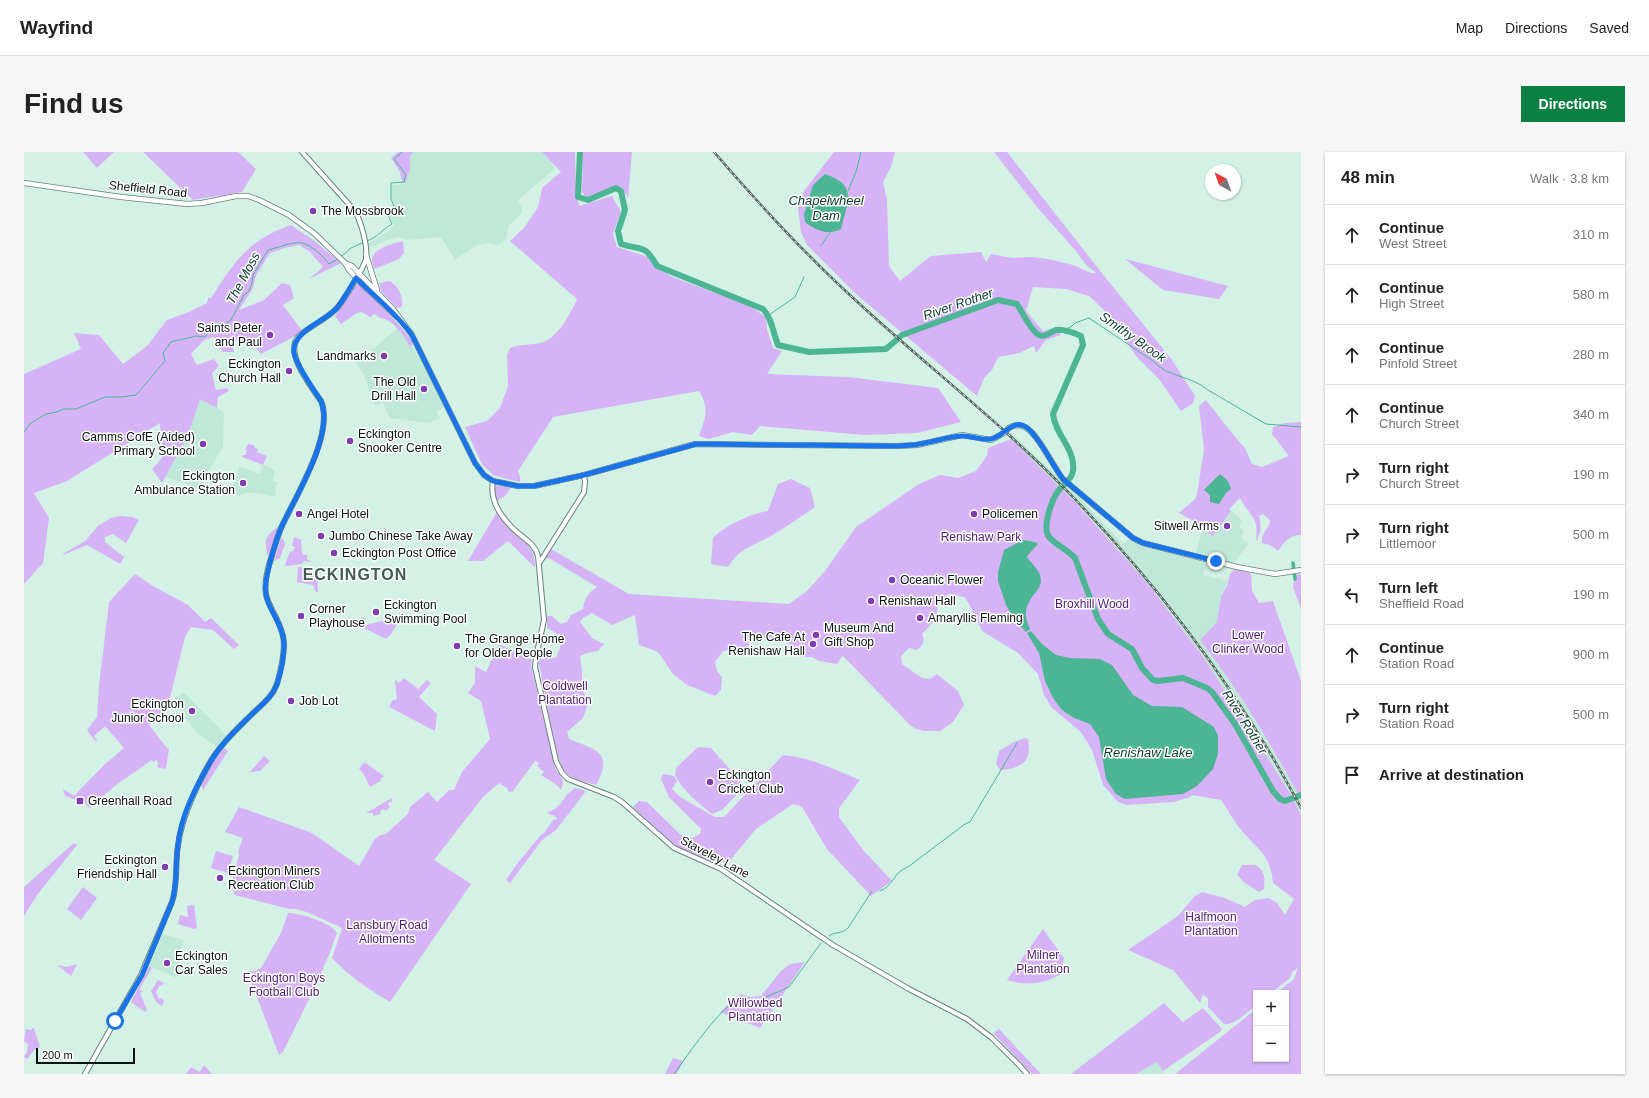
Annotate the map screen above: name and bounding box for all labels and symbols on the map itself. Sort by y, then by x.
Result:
north arrow [1205,164,1241,200]
street label: Sheffield Road [108,178,188,200]
water label: Chapelwheel Dam [788,193,865,223]
place label: The Mossbrook [321,204,405,218]
marker: The Mossbrook [308,206,318,216]
water label: The Moss [223,249,263,307]
water label: River Rother [921,285,996,323]
water label: Smithy Brook [1097,309,1170,366]
place label: Saints Peter and Paul [197,321,262,349]
marker: Saints Peter and Paul [265,330,275,340]
place label: Landmarks [317,349,376,363]
marker: Landmarks [379,351,389,361]
place label: Eckington Church Hall [218,357,281,385]
marker: Eckington Church Hall [284,366,294,376]
place label: The Old Drill Hall [371,375,416,403]
marker: The Old Drill Hall [419,384,429,394]
place label: Eckington Snooker Centre [358,427,442,455]
place label: Camms CofE (Aided) Primary School [82,430,195,458]
marker: Eckington Snooker Centre [345,436,355,446]
marker: Camms CofE (Aided) Primary School [198,439,208,449]
place label: Eckington Ambulance Station [134,469,235,497]
marker: Eckington Ambulance Station [238,478,248,488]
place label: Angel Hotel [307,507,369,521]
place label: Policemen [982,507,1038,521]
marker: Angel Hotel [294,509,304,519]
marker: Policemen [969,509,979,519]
place label: Sitwell Arms [1154,519,1219,533]
marker: Sitwell Arms [1222,521,1232,531]
place label: Jumbo Chinese Take Away [329,529,473,543]
park label: Renishaw Park [941,530,1022,544]
marker: Jumbo Chinese Take Away [316,531,326,541]
place label: Eckington Post Office [342,546,457,560]
marker: Eckington Post Office [329,548,339,558]
route end [1207,552,1225,570]
district label: ECKINGTON [303,566,407,583]
place label: Oceanic Flower [900,573,983,587]
marker: Oceanic Flower [887,575,897,585]
place label: Renishaw Hall [879,594,956,608]
marker: Renishaw Hall [866,596,876,606]
park label: Broxhill Wood [1055,597,1129,611]
place label: Eckington Swimming Pool [384,598,467,626]
place label: Corner Playhouse [309,602,365,630]
marker: Eckington Swimming Pool [371,607,381,617]
marker: Corner Playhouse [296,611,306,621]
place label: Amaryllis Fleming [928,611,1023,625]
marker: Amaryllis Fleming [915,613,925,623]
place label: Museum And Gift Shop [824,621,894,649]
park label: Lower Clinker Wood [1212,628,1284,656]
place label: The Cafe At Renishaw Hall [728,630,806,658]
marker: Museum And Gift Shop [811,630,821,640]
place label: The Grange Home for Older People [465,632,565,660]
marker: The Cafe At Renishaw Hall [808,639,818,649]
marker: The Grange Home for Older People [452,641,462,651]
park label: Coldwell Plantation [538,679,592,707]
water label: River Rother [1219,687,1271,757]
place label: Job Lot [299,694,339,708]
marker: Job Lot [286,696,296,706]
place label: Eckington Junior School [111,697,184,725]
marker: Eckington Junior School [187,706,197,716]
water label: Renishaw Lake [1104,745,1192,760]
place label: Eckington Cricket Club [718,768,784,796]
marker: Eckington Cricket Club [705,777,715,787]
place label: Greenhall Road [88,794,172,808]
marker: Greenhall Road [75,796,85,806]
street label: Staveley Lane [678,833,752,881]
place label: Eckington Friendship Hall [77,853,157,881]
marker: Eckington Friendship Hall [160,862,170,872]
place label: Eckington Miners Recreation Club [228,864,320,892]
marker: Eckington Miners Recreation Club [215,873,225,883]
park label: Halfmoon Plantation [1184,910,1238,938]
park label: Lansbury Road Allotments [346,918,428,946]
park label: Milner Plantation [1016,948,1070,976]
place label: Eckington Car Sales [175,949,228,977]
marker: Eckington Car Sales [162,958,172,968]
park label: Eckington Boys Football Club [243,971,325,999]
park label: Willowbed Plantation [728,996,782,1024]
route start [106,1012,124,1030]
scale bar [36,1046,135,1065]

